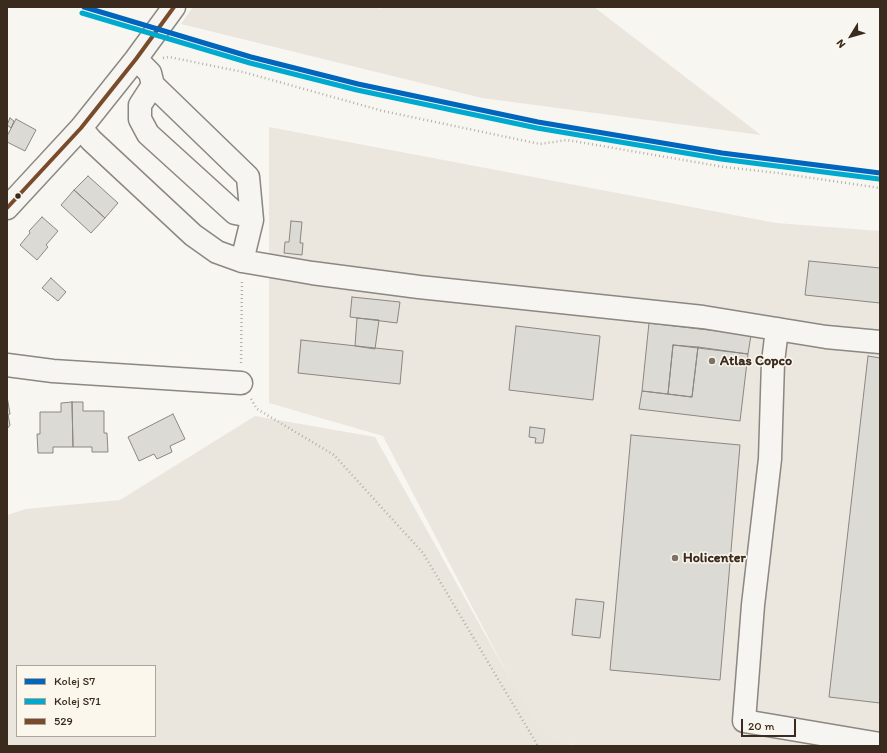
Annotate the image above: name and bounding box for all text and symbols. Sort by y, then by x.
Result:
north arrow [831,16,871,56]
text: N [834,37,848,50]
unlabelled marker [13,191,23,201]
place label: Atlas Copco [720,353,792,369]
marker: Atlas Copco [707,356,717,366]
place label: Holicenter [683,550,746,566]
marker: Holicenter [670,553,680,563]
legend [16,665,156,737]
text: Kolej S7 [54,674,95,688]
text: Kolej S71 [54,694,101,708]
scale bar [743,711,798,737]
text: 529 [54,714,73,728]
text: 20 m [748,719,775,733]

